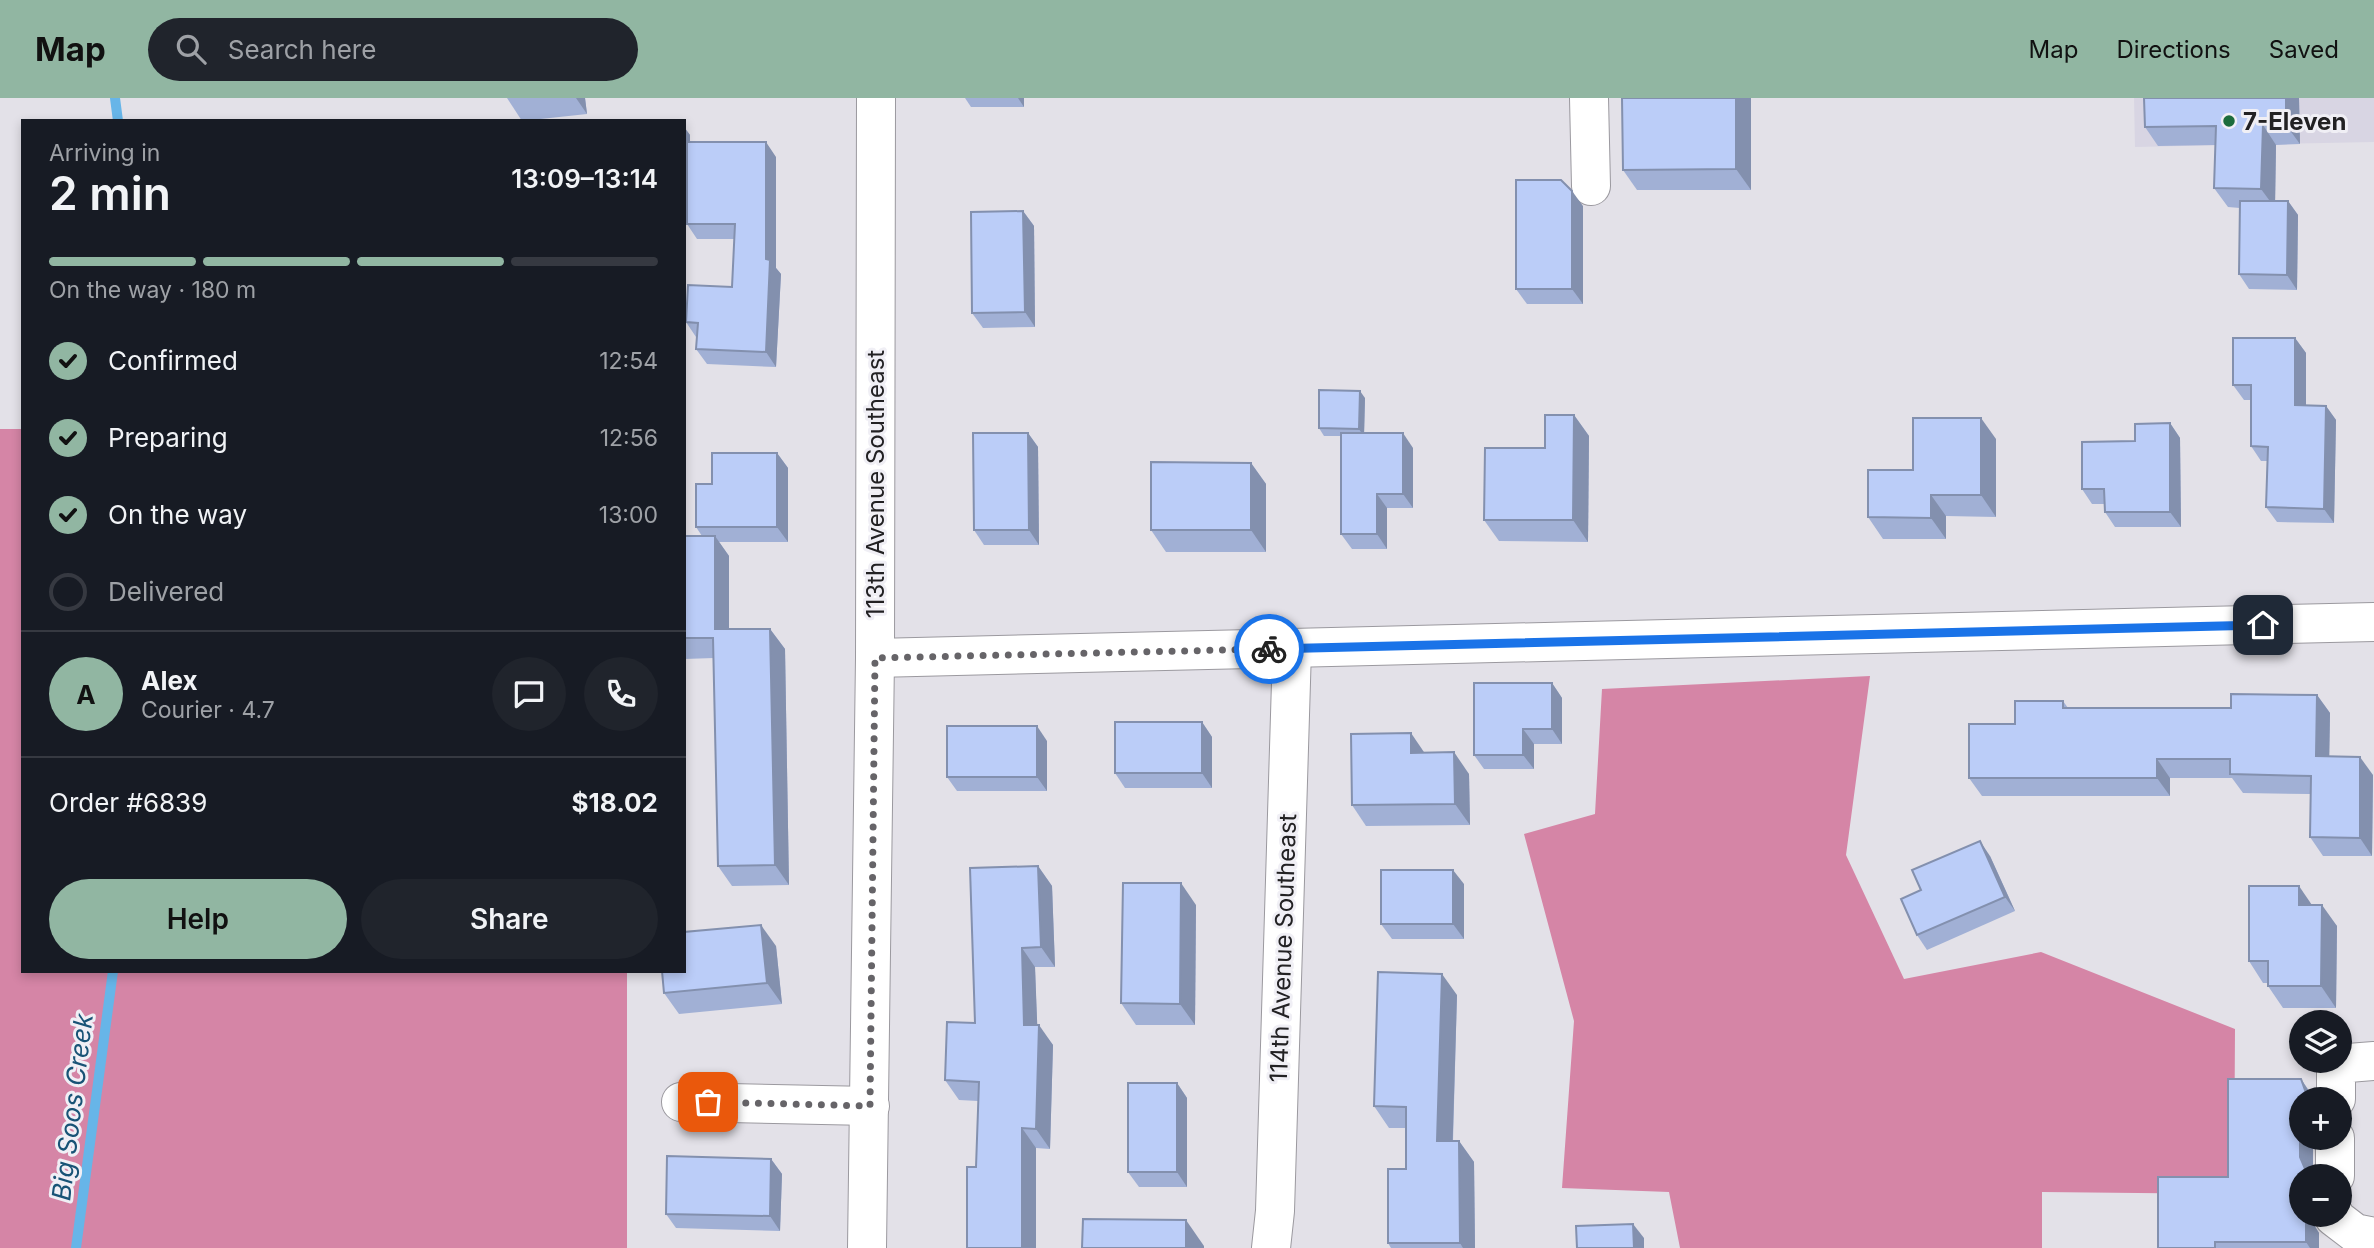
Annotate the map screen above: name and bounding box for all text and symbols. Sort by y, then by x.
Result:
search box [148,18,638,81]
text: Map [35,29,106,69]
icon: search [172,30,210,68]
text: Search here [228,34,376,65]
text: Map [2029,35,2078,64]
text: Directions [2116,35,2231,64]
text: Saved [2269,35,2339,64]
place label: 7-Eleven [2243,107,2346,136]
marker: 7-Eleven [2221,113,2237,129]
text: Arriving in [49,139,160,167]
text: 13:09–13:14 [511,163,658,194]
text: 2 min [49,165,171,221]
text: On the way · 180 m [49,276,256,304]
icon: check [49,342,87,380]
text: Confirmed [108,345,238,376]
text: 12:54 [599,347,658,375]
street label: 113th Avenue Southeast [861,350,890,618]
icon: check [49,419,87,457]
text: Preparing [108,422,228,453]
text: 12:56 [600,424,658,452]
icon: check [49,496,87,534]
text: On the way [108,499,247,530]
text: 13:00 [599,501,658,529]
text: Delivered [108,576,224,607]
pin [2233,595,2293,655]
icon: home [2244,606,2282,644]
courier [1234,614,1304,684]
icon: bike [1250,630,1288,668]
button: chat [492,657,566,731]
button: phone [584,657,658,731]
text: Alex [141,665,198,696]
text: A [76,679,96,710]
text: Courier · 4.7 [141,696,275,724]
text: Order #6839 [49,787,207,818]
text: $18.02 [572,787,658,818]
street label: 114th Avenue Southeast [1264,813,1302,1083]
button: Help [49,879,347,959]
button: Share [361,879,658,959]
map controls [2289,1010,2352,1227]
button: layers [2289,1010,2352,1073]
water label: Big Soos Creek [45,1011,99,1202]
pin [678,1072,738,1132]
icon: bag [689,1083,727,1121]
button: + [2289,1087,2352,1150]
button: − [2289,1164,2352,1227]

